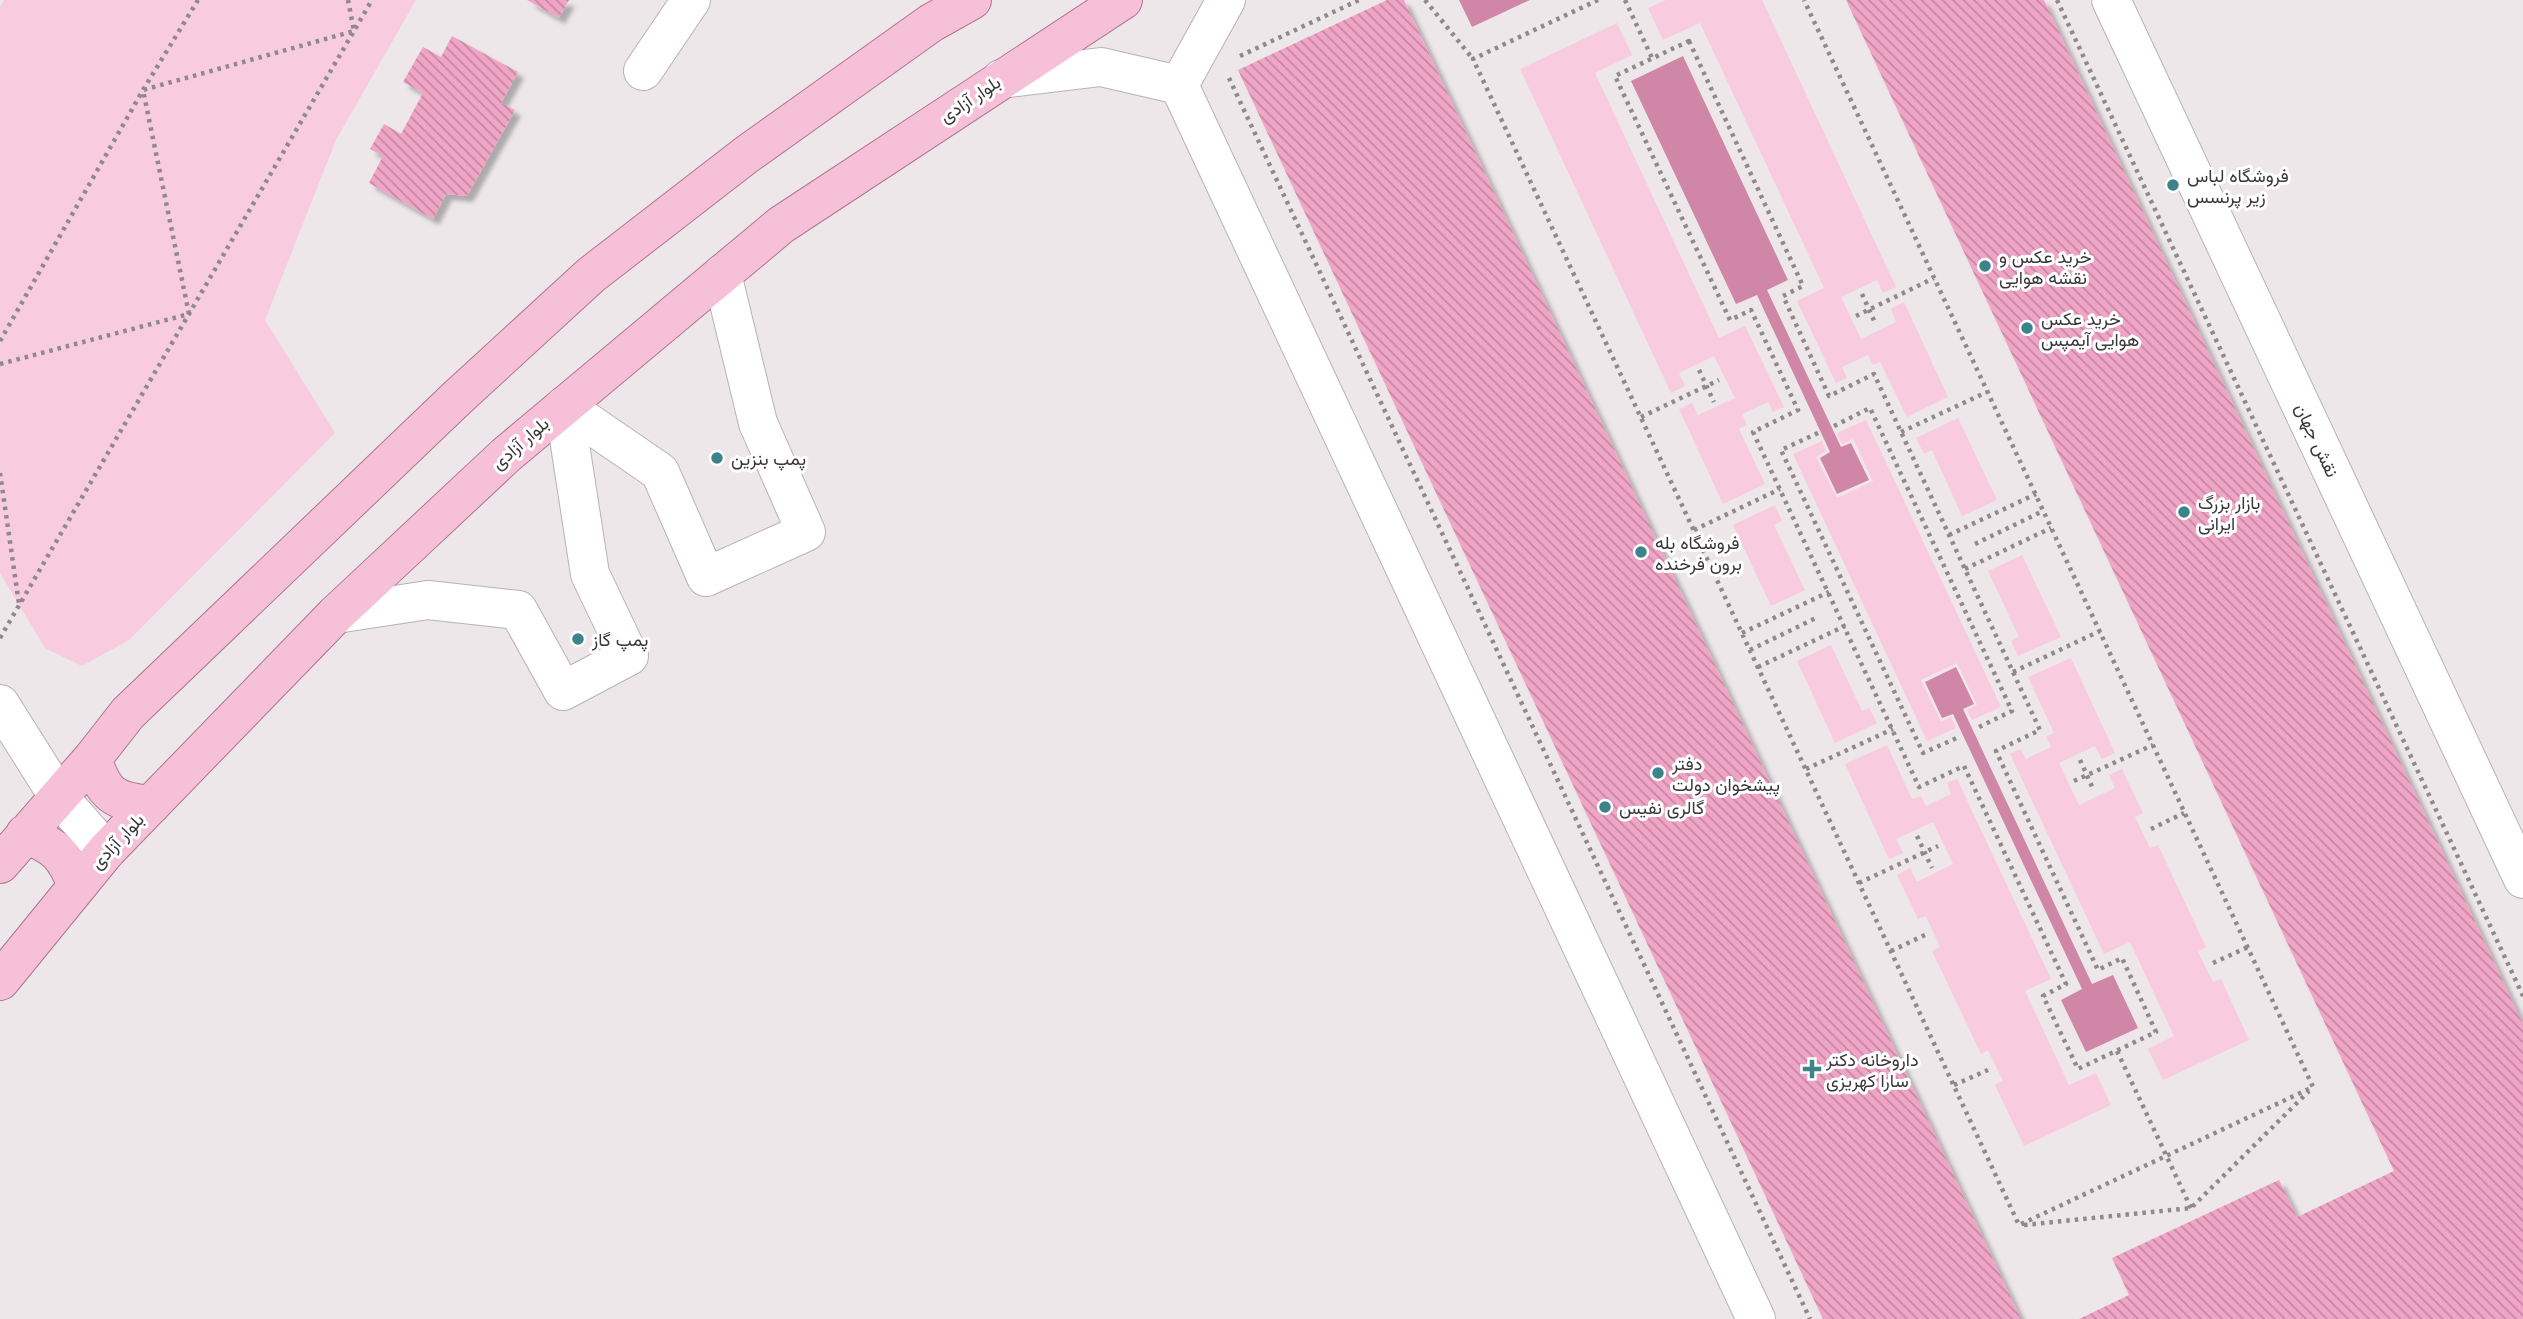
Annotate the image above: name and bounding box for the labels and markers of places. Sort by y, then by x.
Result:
place label: فروشگاه لباس زیر پرنسس [2187,163,2289,209]
marker: فروشگاه لباس زیر پرنسس [2165,177,2181,193]
place label: خرید عکس و نقشه هوایی [1999,244,2092,290]
marker: خرید عکس و نقشه هوایی [1977,258,1993,274]
place label: خرید عکس هوایی آیمپس [2041,306,2139,352]
marker: خرید عکس هوایی آیمپس [2019,320,2035,336]
place label: پمپ بنزين [731,446,806,471]
marker: پمپ بنزين [709,450,725,466]
place label: بازار بزرگ ایرانی [2198,490,2260,536]
marker: بازار بزرگ ایرانی [2176,504,2192,520]
place label: فروشگاه بله برون فرخنده [1655,530,1742,576]
marker: فروشگاه بله برون فرخنده [1633,544,1649,560]
place label: پمپ گاز [591,627,648,652]
marker: پمپ گاز [570,631,586,647]
place label: دفتر پیشخوان دولت [1671,751,1780,797]
marker: دفتر پیشخوان دولت [1650,765,1666,781]
place label: گالری نفیس [1619,795,1704,820]
marker: گالری نفیس [1597,799,1613,815]
place label: داروخانه دکتر سارا کهریزی [1825,1047,1919,1093]
marker: داروخانه دکتر سارا کهریزی [1804,1061,1820,1077]

